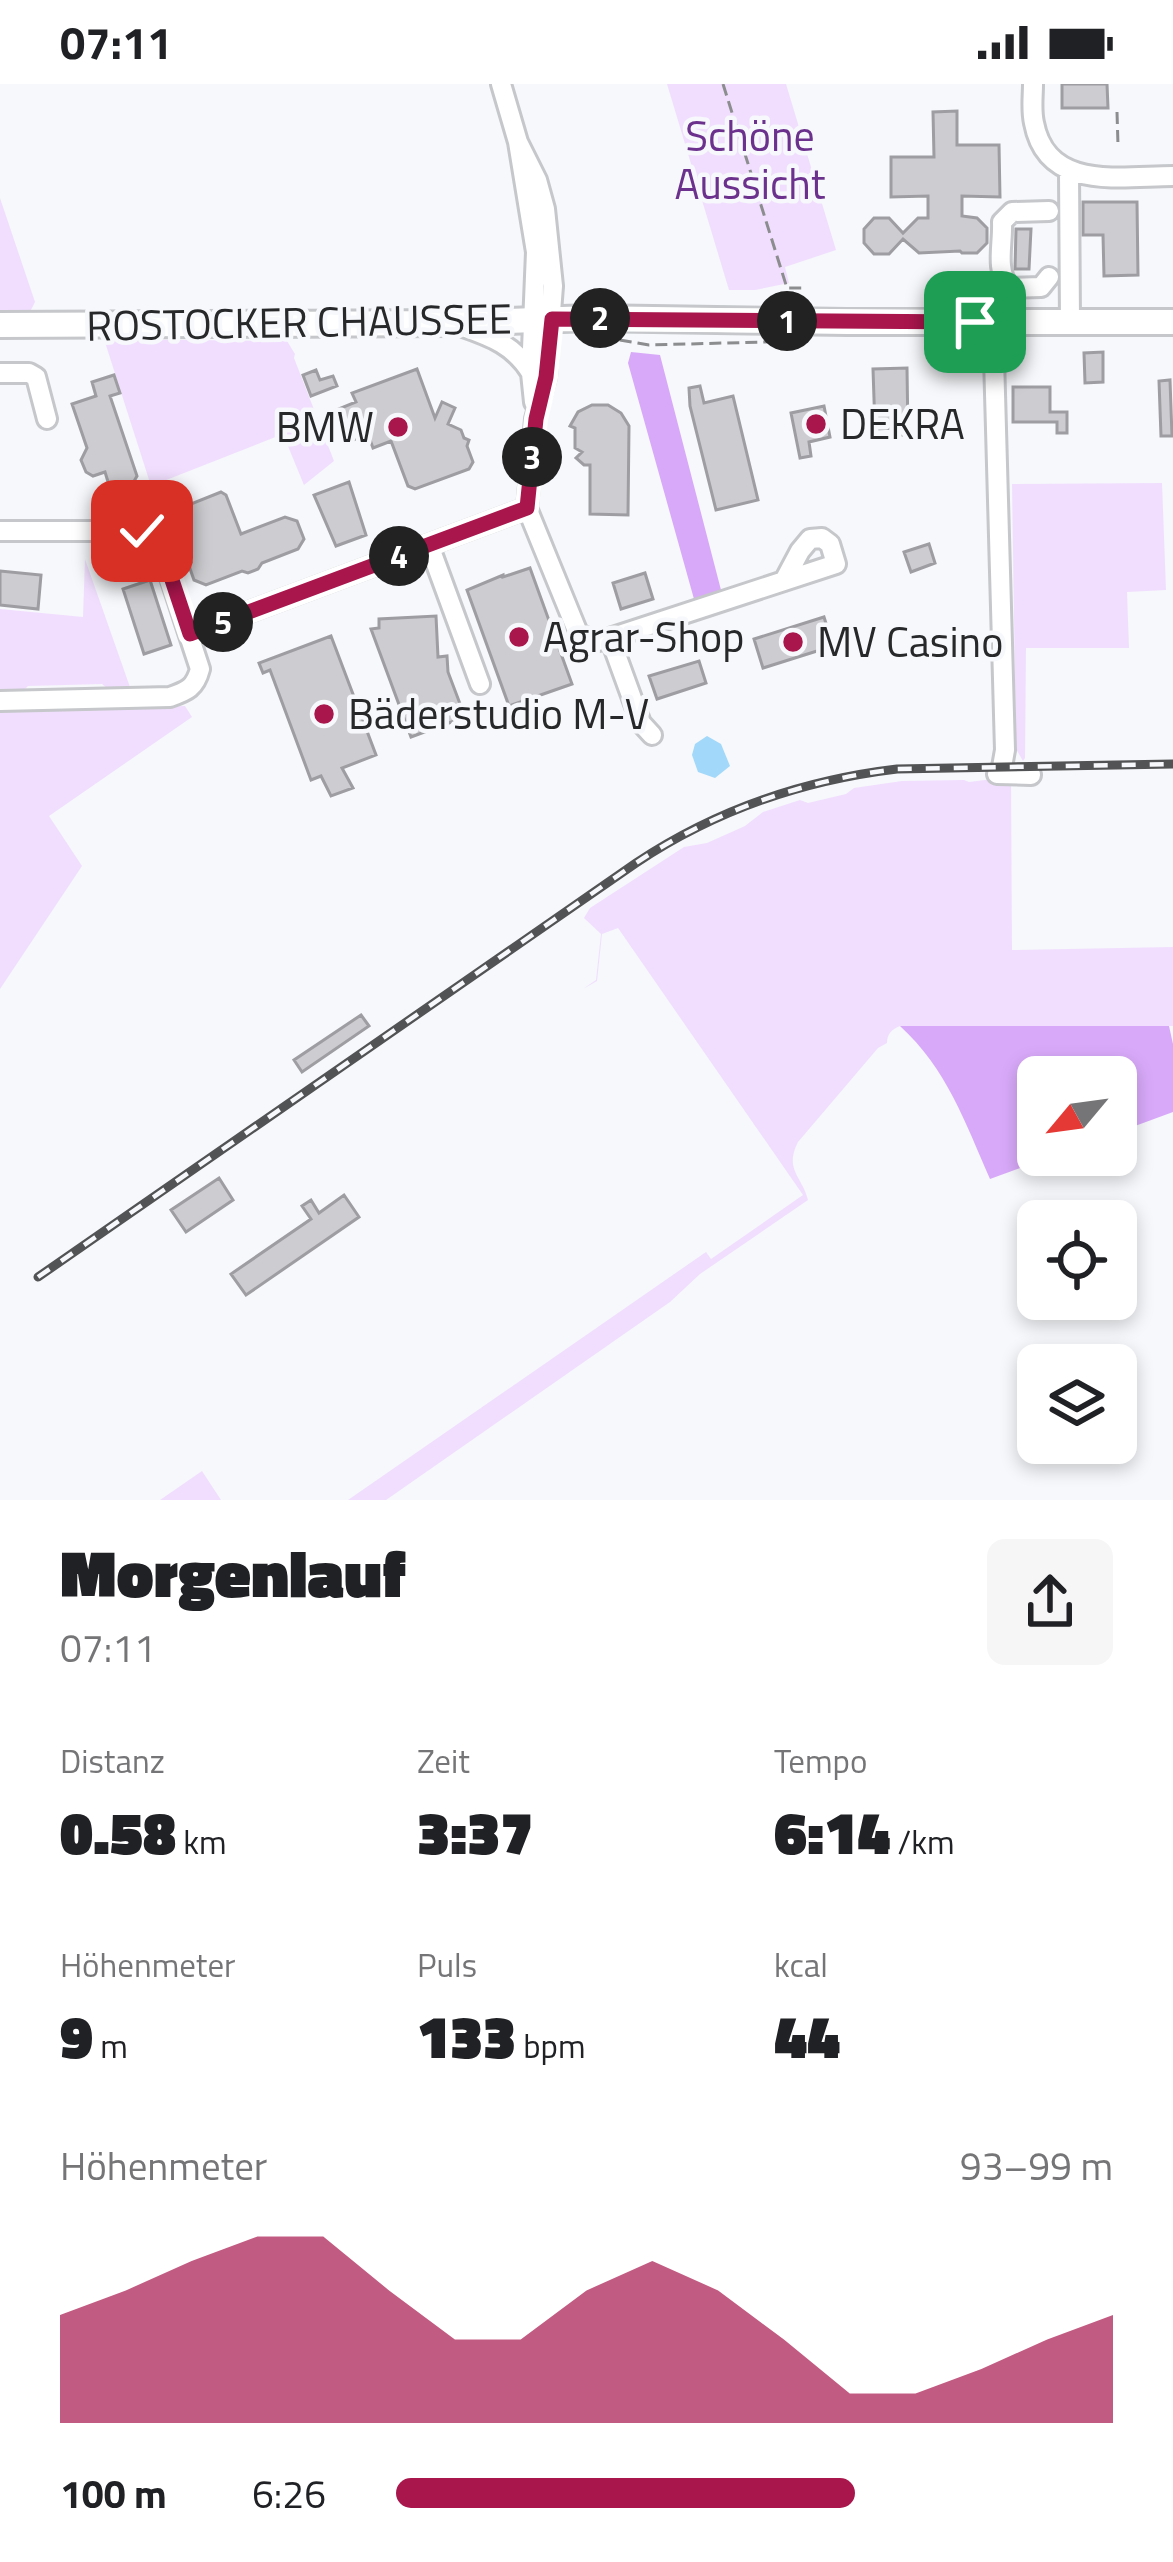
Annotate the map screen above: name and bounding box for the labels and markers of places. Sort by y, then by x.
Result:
pin [924,271,1026,373]
pin: 2 [570,288,630,348]
pin: 1 [757,291,817,351]
place label: DEKRA [840,391,965,455]
place label: BMW [276,394,374,458]
marker: DEKRA [803,411,829,437]
marker: BMW [385,414,411,440]
pin: 3 [502,427,562,487]
pin [91,480,193,582]
pin: 4 [369,526,429,586]
pin: 5 [193,592,253,652]
place label: Agrar-Shop [543,604,744,668]
place label: MV Casino [817,609,1003,673]
marker: Agrar-Shop [506,624,532,650]
marker: MV Casino [780,629,806,655]
place label: Bäderstudio M-V [348,681,649,745]
marker: Bäderstudio M-V [311,701,337,727]

